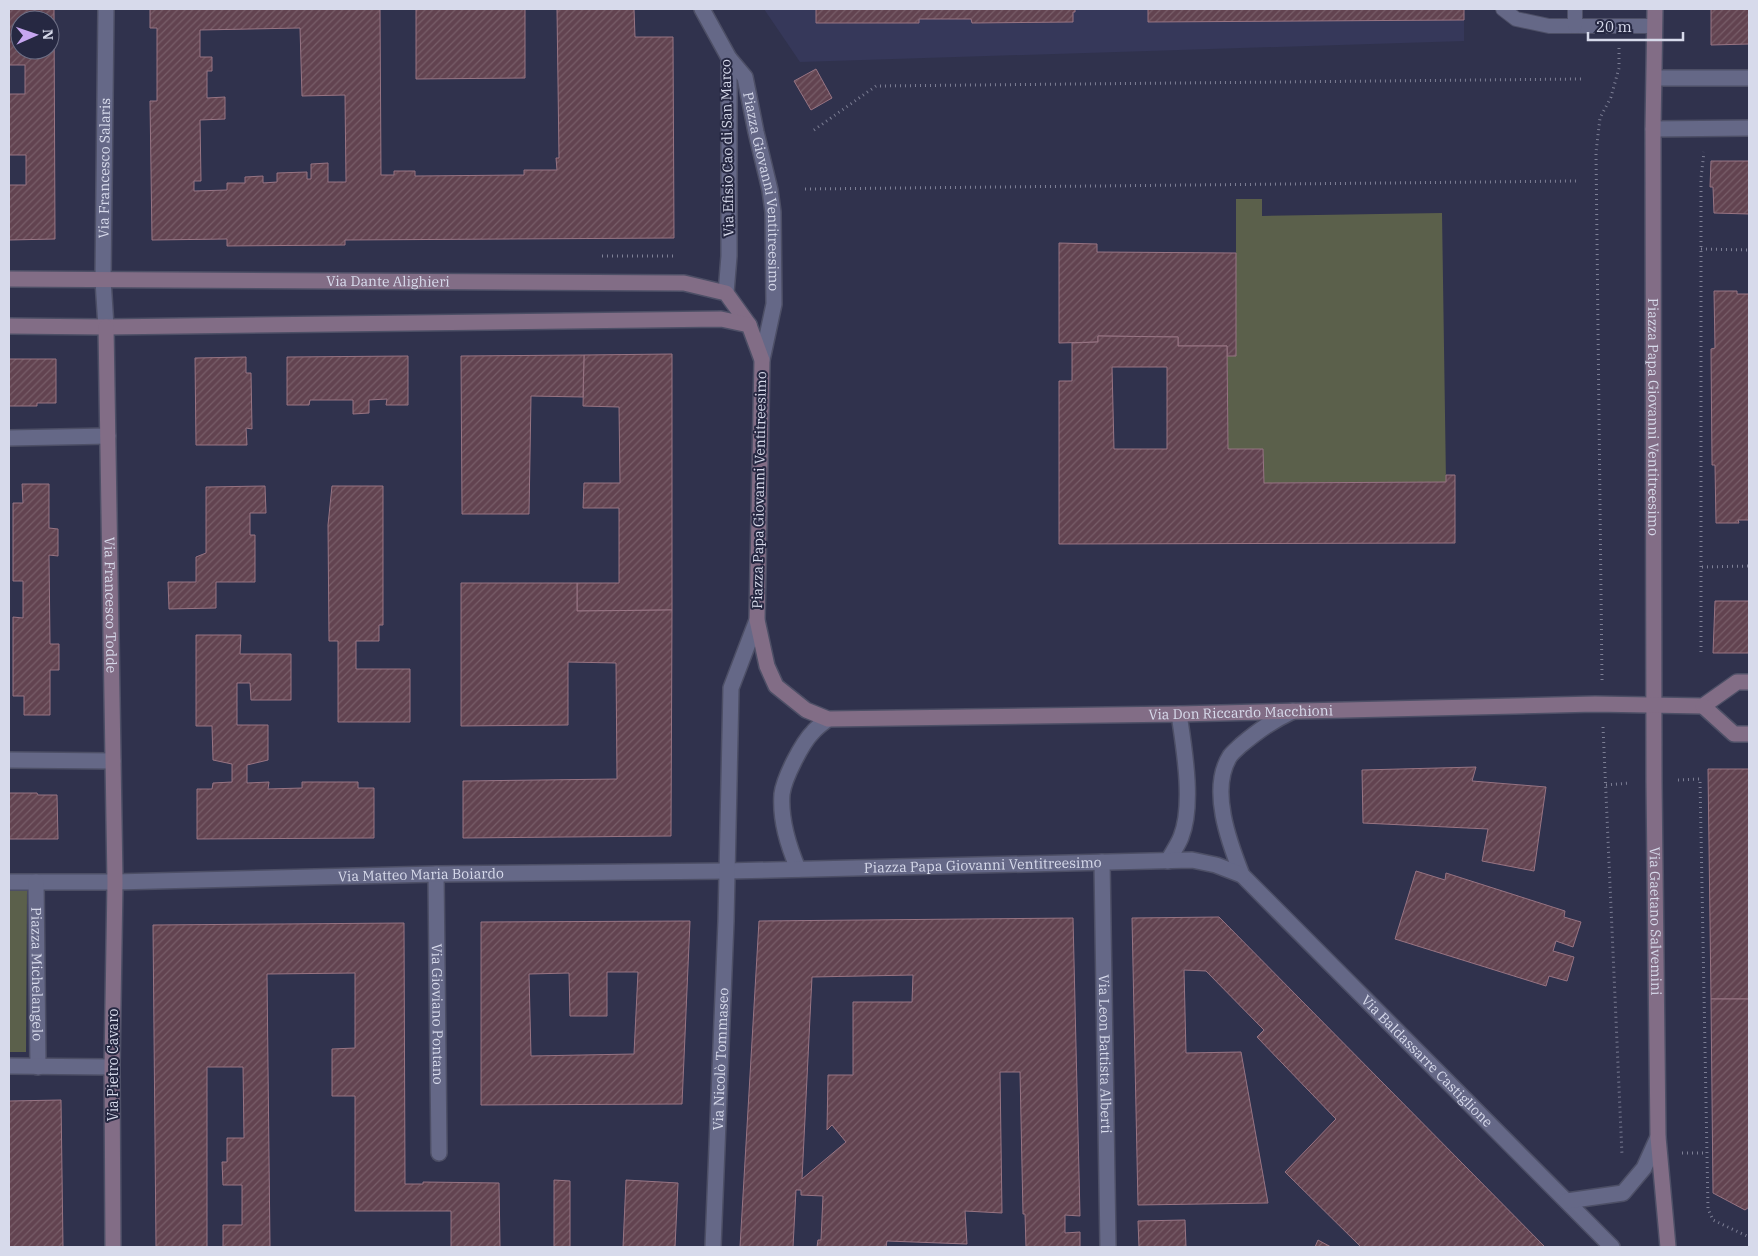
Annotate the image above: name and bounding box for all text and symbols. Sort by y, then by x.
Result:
north arrow [10,10,60,60]
scale bar [1588,10,1683,42]
text: 20 m [1596,17,1632,36]
text: N [39,29,57,40]
street label: Via Efisio Cao di San Marco [716,59,738,237]
street label: Piazza Giovanni Ventitreesimo [739,90,783,291]
street label: Via Francesco Salaris [94,98,114,238]
street label: Via Dante Alighieri [326,272,450,291]
street label: Piazza Papa Giovanni Ventitreesimo [1644,298,1663,536]
street label: Piazza Papa Giovanni Ventitreesimo [748,371,770,609]
street label: Via Francesco Todde [100,537,121,673]
street label: Via Don Riccardo Macchioni [1148,701,1333,723]
street label: Via Gaetano Salvemini [1646,847,1665,995]
street label: Piazza Papa Giovanni Ventitreesimo [864,853,1102,877]
street label: Via Matteo Maria Boiardo [338,864,504,885]
street label: Piazza Michelangelo [27,907,47,1041]
street label: Via Gioviano Pontano [428,943,447,1085]
street label: Via Leon Battista Alberti [1095,974,1115,1134]
street label: Via Nicolò Tommaseo [709,987,732,1131]
street label: Via Baldassarre Castiglione [1357,991,1497,1131]
street label: Via Pietro Cavaro [104,1009,122,1121]

